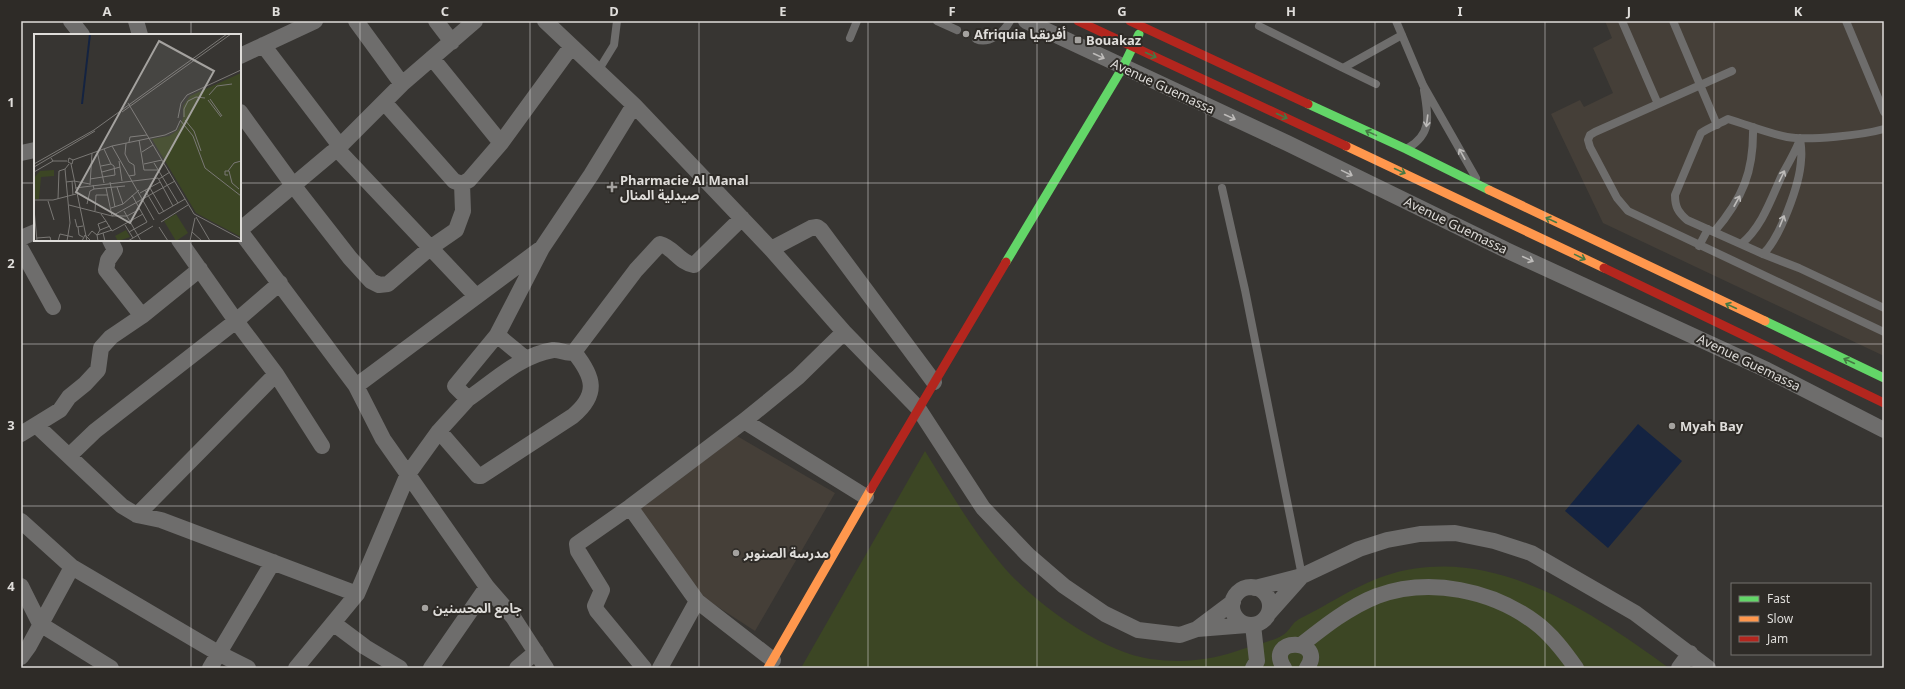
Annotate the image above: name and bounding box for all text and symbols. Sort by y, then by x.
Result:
text: A [103,2,112,20]
text: B [272,2,280,20]
text: C [441,2,449,20]
text: D [609,2,619,20]
text: E [779,2,787,20]
text: F [948,2,956,20]
text: G [1117,2,1127,20]
text: H [1286,2,1296,20]
text: I [1457,2,1463,20]
text: J [1626,2,1631,20]
text: K [1794,2,1803,20]
place label: Afriquia أفريقيا [974,25,1066,43]
marker: Afriquia أفريقيا [961,29,971,39]
place label: Bouakaz [1086,31,1141,49]
inset map [34,34,241,241]
marker: Bouakaz [1073,35,1083,45]
one-way arrow [1145,52,1157,59]
one-way arrow [1093,53,1105,60]
street label: Avenue Guemassa [1108,54,1218,118]
text: 1 [7,93,15,111]
one-way arrow [1276,113,1288,120]
one-way arrow [1223,114,1235,121]
one-way arrow [1423,114,1431,127]
one-way arrow [1365,129,1377,136]
one-way arrow [1458,148,1466,160]
one-way arrow [1393,168,1405,175]
one-way arrow [1341,170,1353,177]
one-way arrow [1779,170,1786,182]
place label: Pharmacie Al Manal صيدلية المنال [620,171,749,204]
marker: Pharmacie Al Manal صيدلية المنال [607,182,617,192]
street label: Avenue Guemassa [1401,192,1511,258]
one-way arrow [1734,195,1741,207]
one-way arrow [1545,216,1557,223]
one-way arrow [1779,216,1787,228]
text: 2 [7,254,15,272]
one-way arrow [1574,254,1586,261]
one-way arrow [1521,256,1533,263]
one-way arrow [1726,302,1738,309]
street label: Avenue Guemassa [1694,329,1804,395]
one-way arrow [1843,357,1855,364]
text: 3 [7,416,15,434]
place label: Myah Bay [1680,417,1744,435]
marker: Myah Bay [1667,421,1677,431]
place label: مدرسة الصنوبر [743,544,829,562]
marker: مدرسة الصنوبر [731,548,741,558]
text: 4 [7,577,15,595]
legend [1731,583,1871,655]
text: Fast [1767,590,1791,607]
place label: جامع المحسنين [433,599,522,618]
marker: جامع المحسنين [420,603,430,613]
text: Slow [1767,610,1794,627]
text: Jam [1766,630,1788,647]

